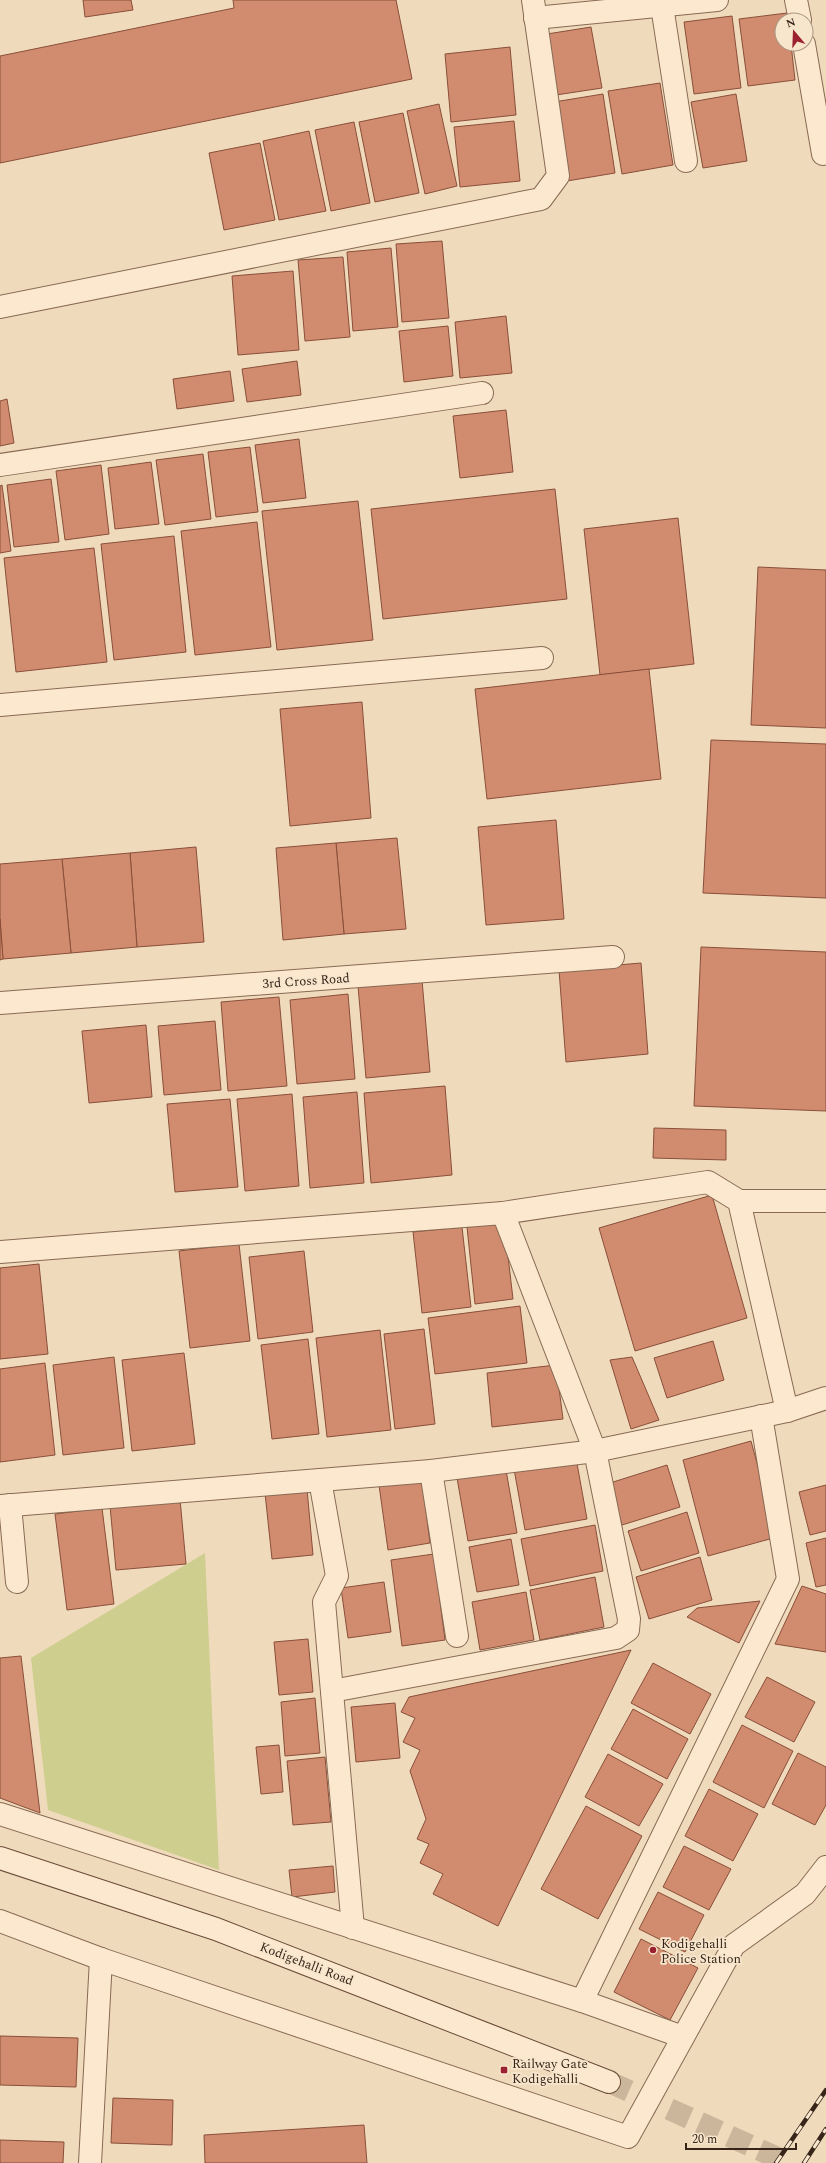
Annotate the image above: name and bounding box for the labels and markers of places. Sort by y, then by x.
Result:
place label: Kodigehalli Police Station [661,1934,741,1969]
marker: Kodigehalli Police Station [648,1945,658,1955]
place label: Railway Gate Kodigehalli [512,2054,588,2089]
marker: Railway Gate Kodigehalli [499,2065,509,2075]

